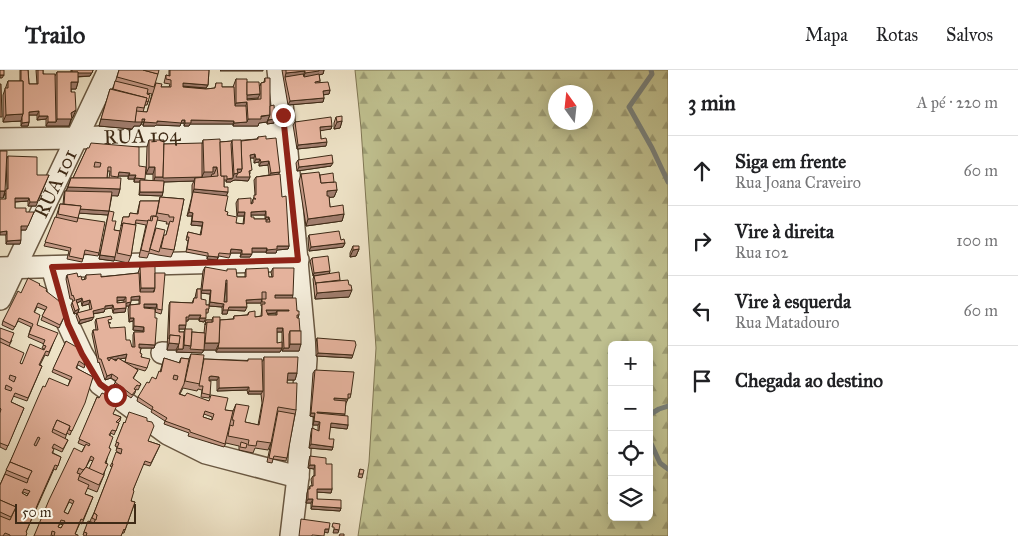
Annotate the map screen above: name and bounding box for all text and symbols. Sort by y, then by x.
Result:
text: Trailo [25,20,85,50]
text: Mapa [805,24,848,46]
text: Rotas [876,24,918,46]
text: Salvos [946,24,993,46]
north arrow [548,85,593,130]
text: 3 min [688,90,736,116]
text: A pé · 220 m [917,93,998,112]
route end [272,104,295,127]
street label: RUA 104 [103,122,182,149]
street label: RUA 101 [28,145,82,222]
text: Siga em frente [735,150,846,173]
icon: ahead [688,157,716,185]
text: 60 m [964,161,998,180]
text: Rua Joana Craveiro [735,173,861,192]
text: Vire à direita [735,220,834,243]
icon: right [688,227,716,255]
text: 100 m [956,231,998,250]
text: Rua 102 [735,243,788,262]
text: Vire à esquerda [735,290,851,313]
icon: left [688,297,716,325]
text: 60 m [964,301,998,320]
text: Rua Matadouro [735,313,839,332]
map controls [608,341,653,521]
button: + [608,341,653,386]
icon: arrive [688,367,716,395]
text: Chegada ao destino [735,369,883,392]
route start [104,384,127,407]
button: − [608,386,653,431]
button: locate [608,431,653,476]
button: layers [608,476,653,521]
scale bar [15,501,136,524]
text: 50 m [22,504,51,521]

